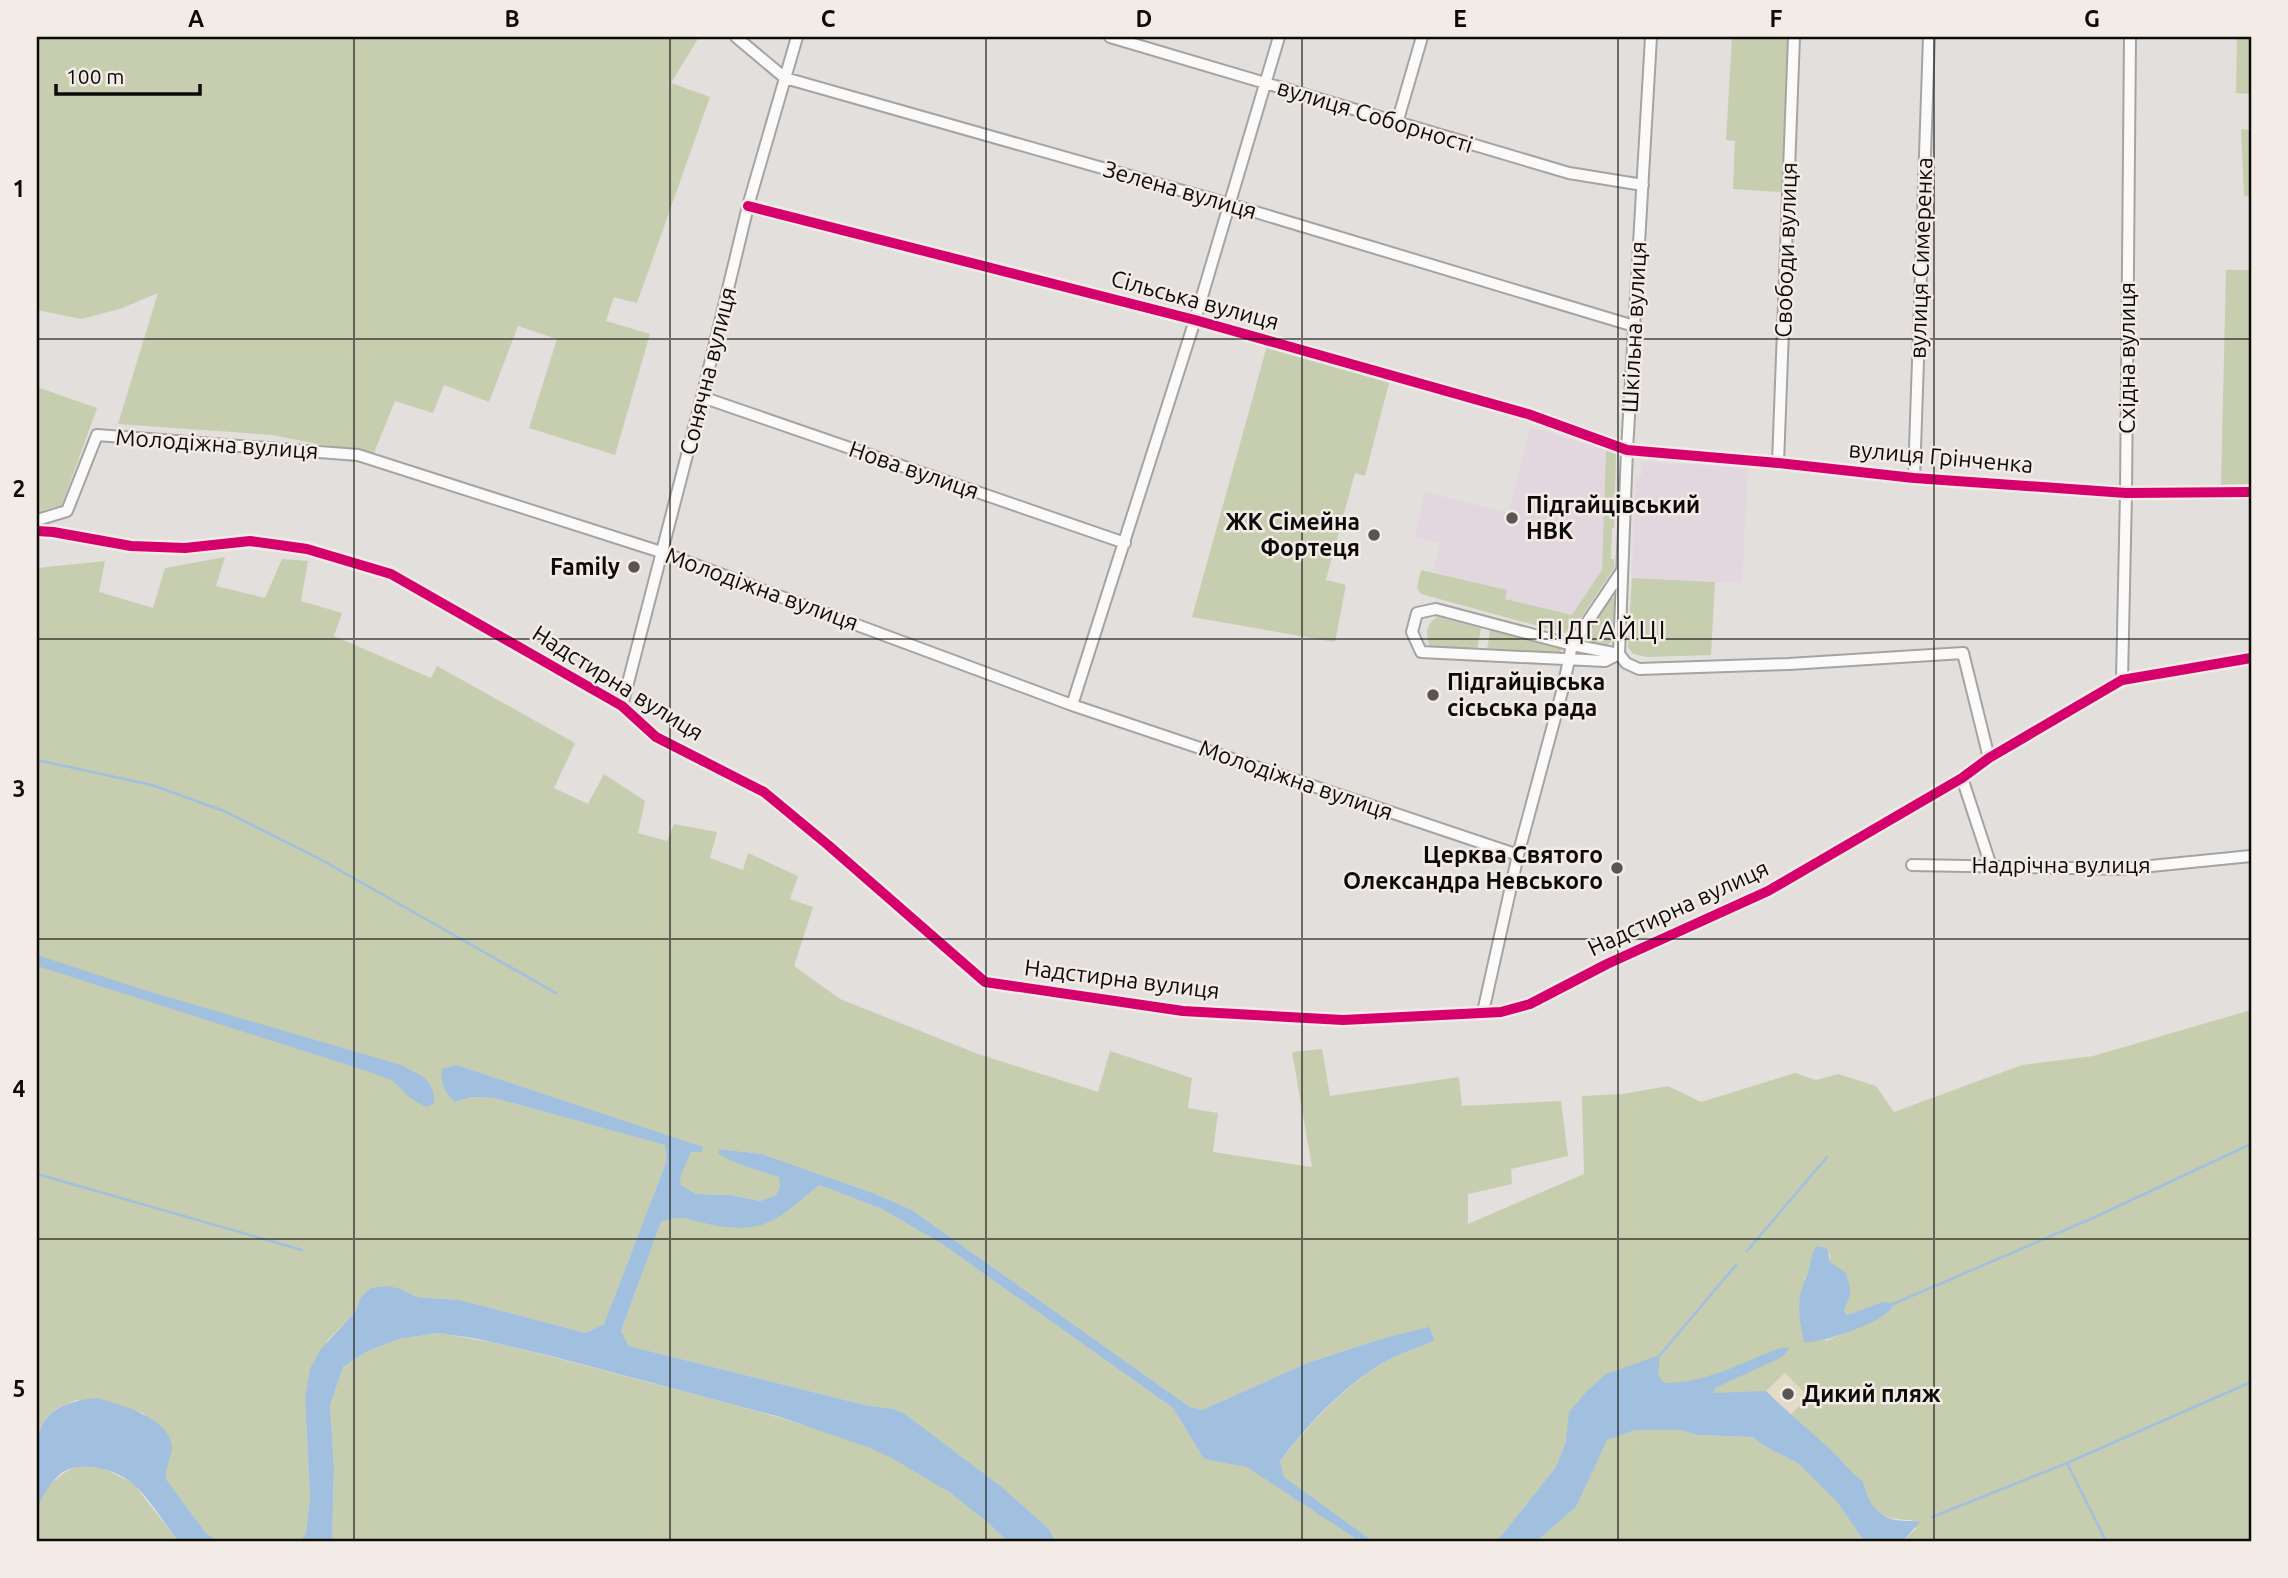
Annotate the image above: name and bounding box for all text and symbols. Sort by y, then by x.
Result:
text: A [188,6,204,31]
text: B [504,6,520,31]
text: C [821,6,836,31]
text: D [1136,6,1152,31]
text: E [1453,6,1467,31]
text: F [1770,6,1783,31]
text: G [2084,6,2100,31]
scale bar [56,52,200,96]
text: 100 m [66,64,124,88]
street label: вулиця Соборності [1274,74,1476,157]
street label: Зелена вулиця [1101,156,1260,223]
street label: вулиця Симеренка [1904,157,1937,359]
street label: Свободи вулиця [1770,162,1801,338]
text: 1 [13,176,25,201]
street label: Шкільна вулиця [1617,240,1650,413]
street label: Сільська вулиця [1108,265,1282,334]
street label: Східна вулиця [2114,282,2139,434]
street label: Сонячна вулиця [675,284,740,457]
street label: Молодіжна вулиця [115,424,319,463]
street label: Нова вулиця [846,436,982,503]
street label: вулиця Грінченка [1848,436,2034,477]
text: 2 [13,476,25,501]
place label: Підгайцівський НВК [1526,492,1700,543]
place label: ЖК Сімейна Фортеця [1226,509,1360,560]
marker: Підгайцівський НВК [1504,510,1520,526]
marker: ЖК Сімейна Фортеця [1366,527,1382,543]
street label: Молодіжна вулиця [662,542,862,635]
place label: Family [550,554,620,579]
marker: Family [626,559,642,575]
district label: ПІДГАЙЦІ [1537,615,1667,644]
street label: Надстирна вулиця [528,620,708,745]
place label: Підгайцівська сісьська рада [1447,669,1605,720]
marker: Підгайцівська сісьська рада [1425,687,1441,703]
street label: Молодіжна вулиця [1196,735,1396,824]
text: 3 [13,776,25,801]
place label: Церква Святого Олександра Невського [1343,842,1603,893]
street label: Надрічна вулиця [1971,852,2151,877]
street label: Надстирна вулиця [1584,855,1772,960]
marker: Церква Святого Олександра Невського [1609,860,1625,876]
street label: Надстирна вулиця [1023,954,1221,1003]
text: 4 [13,1076,26,1101]
text: 5 [13,1376,25,1401]
place label: Дикий пляж [1802,1381,1941,1406]
marker: Дикий пляж [1780,1386,1796,1402]

